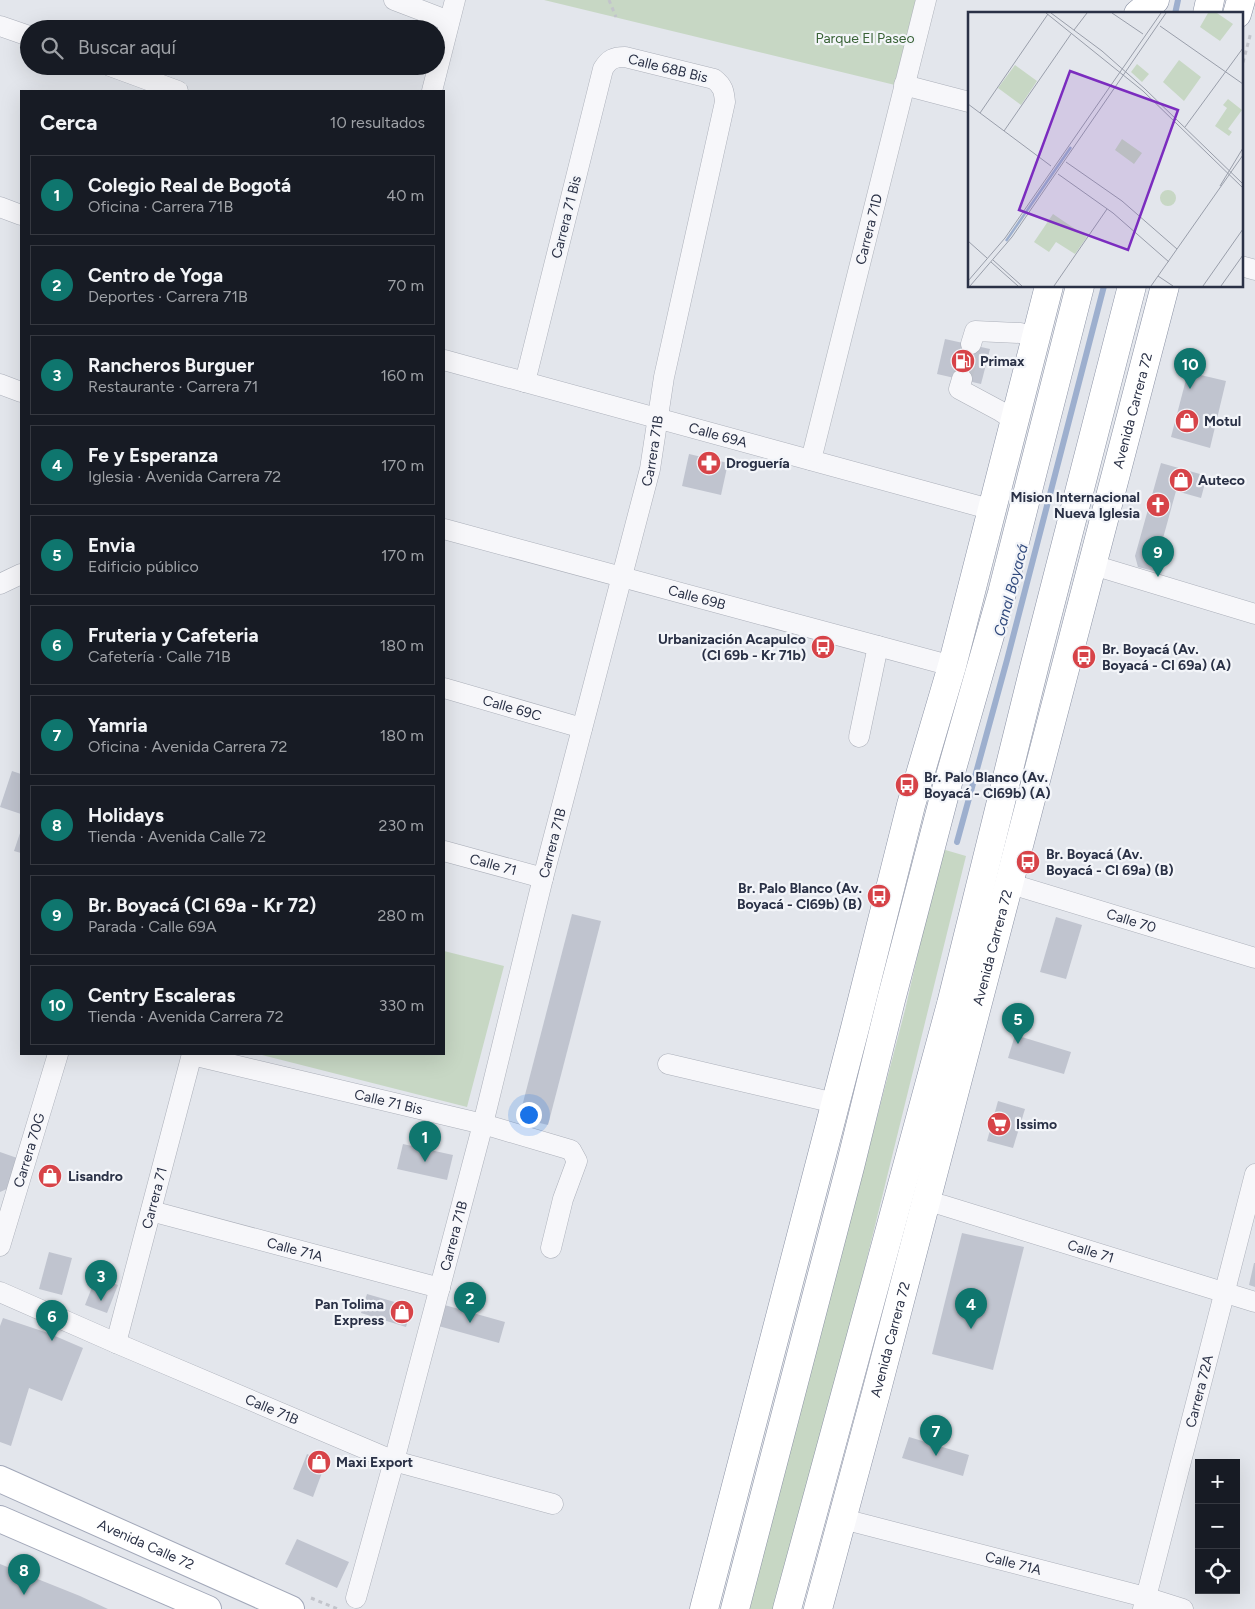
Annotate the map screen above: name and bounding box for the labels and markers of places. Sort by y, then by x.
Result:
fuel station icon: Primax [950,348,976,374]
pin: 10 [1174,348,1206,389]
place label: Primax [980,353,1025,370]
shop icon: Motul [1174,408,1200,434]
place label: Motul [1204,413,1241,430]
pharmacy icon: Droguería [696,450,722,476]
place label: Droguería [726,455,790,472]
shop icon: Auteco [1168,467,1194,493]
place label: Auteco [1198,472,1245,489]
place label: Mision Internacional Nueva Iglesia [1010,489,1140,522]
church icon: Mision Internacional Nueva Iglesia [1145,492,1171,518]
pin: 9 [1142,536,1174,577]
place label: Urbanización Acapulco (Cl 69b - Kr 71b) [658,631,806,664]
bus stop icon: Urbanización Acapulco (Cl 69b - Kr 71b) [810,634,836,660]
place label: Br. Boyacá (Av. Boyacá - Cl 69a) (A) [1102,641,1231,674]
bus stop icon: Br. Boyacá (Av. Boyacá - Cl 69a) (A) [1071,644,1097,670]
place label: Br. Palo Blanco (Av. Boyacá - Cl69b) (A) [924,769,1051,802]
bus stop icon: Br. Palo Blanco (Av. Boyacá - Cl69b) (A) [894,772,920,798]
place label: Br. Boyacá (Av. Boyacá - Cl 69a) (B) [1046,846,1174,879]
bus stop icon: Br. Boyacá (Av. Boyacá - Cl 69a) (B) [1015,849,1041,875]
place label: Br. Palo Blanco (Av. Boyacá - Cl69b) (B) [737,880,862,913]
bus stop icon: Br. Palo Blanco (Av. Boyacá - Cl69b) (B) [866,883,892,909]
pin: 5 [1002,1003,1034,1044]
supermarket icon: Issimo [986,1111,1012,1137]
place label: Issimo [1016,1116,1057,1133]
pin: 1 [409,1121,441,1162]
shop icon: Lisandro [37,1163,63,1189]
place label: Lisandro [68,1168,123,1185]
pin: 3 [85,1260,117,1301]
pin: 2 [454,1282,486,1323]
pin: 4 [955,1288,987,1329]
place label: Pan Tolima Express [315,1296,384,1329]
shop icon: Pan Tolima Express [389,1299,415,1325]
pin: 6 [36,1300,68,1341]
pin: 7 [920,1415,952,1456]
shop icon: Maxi Export [306,1449,332,1475]
place label: Maxi Export [336,1454,414,1471]
pin: 8 [8,1554,40,1595]

